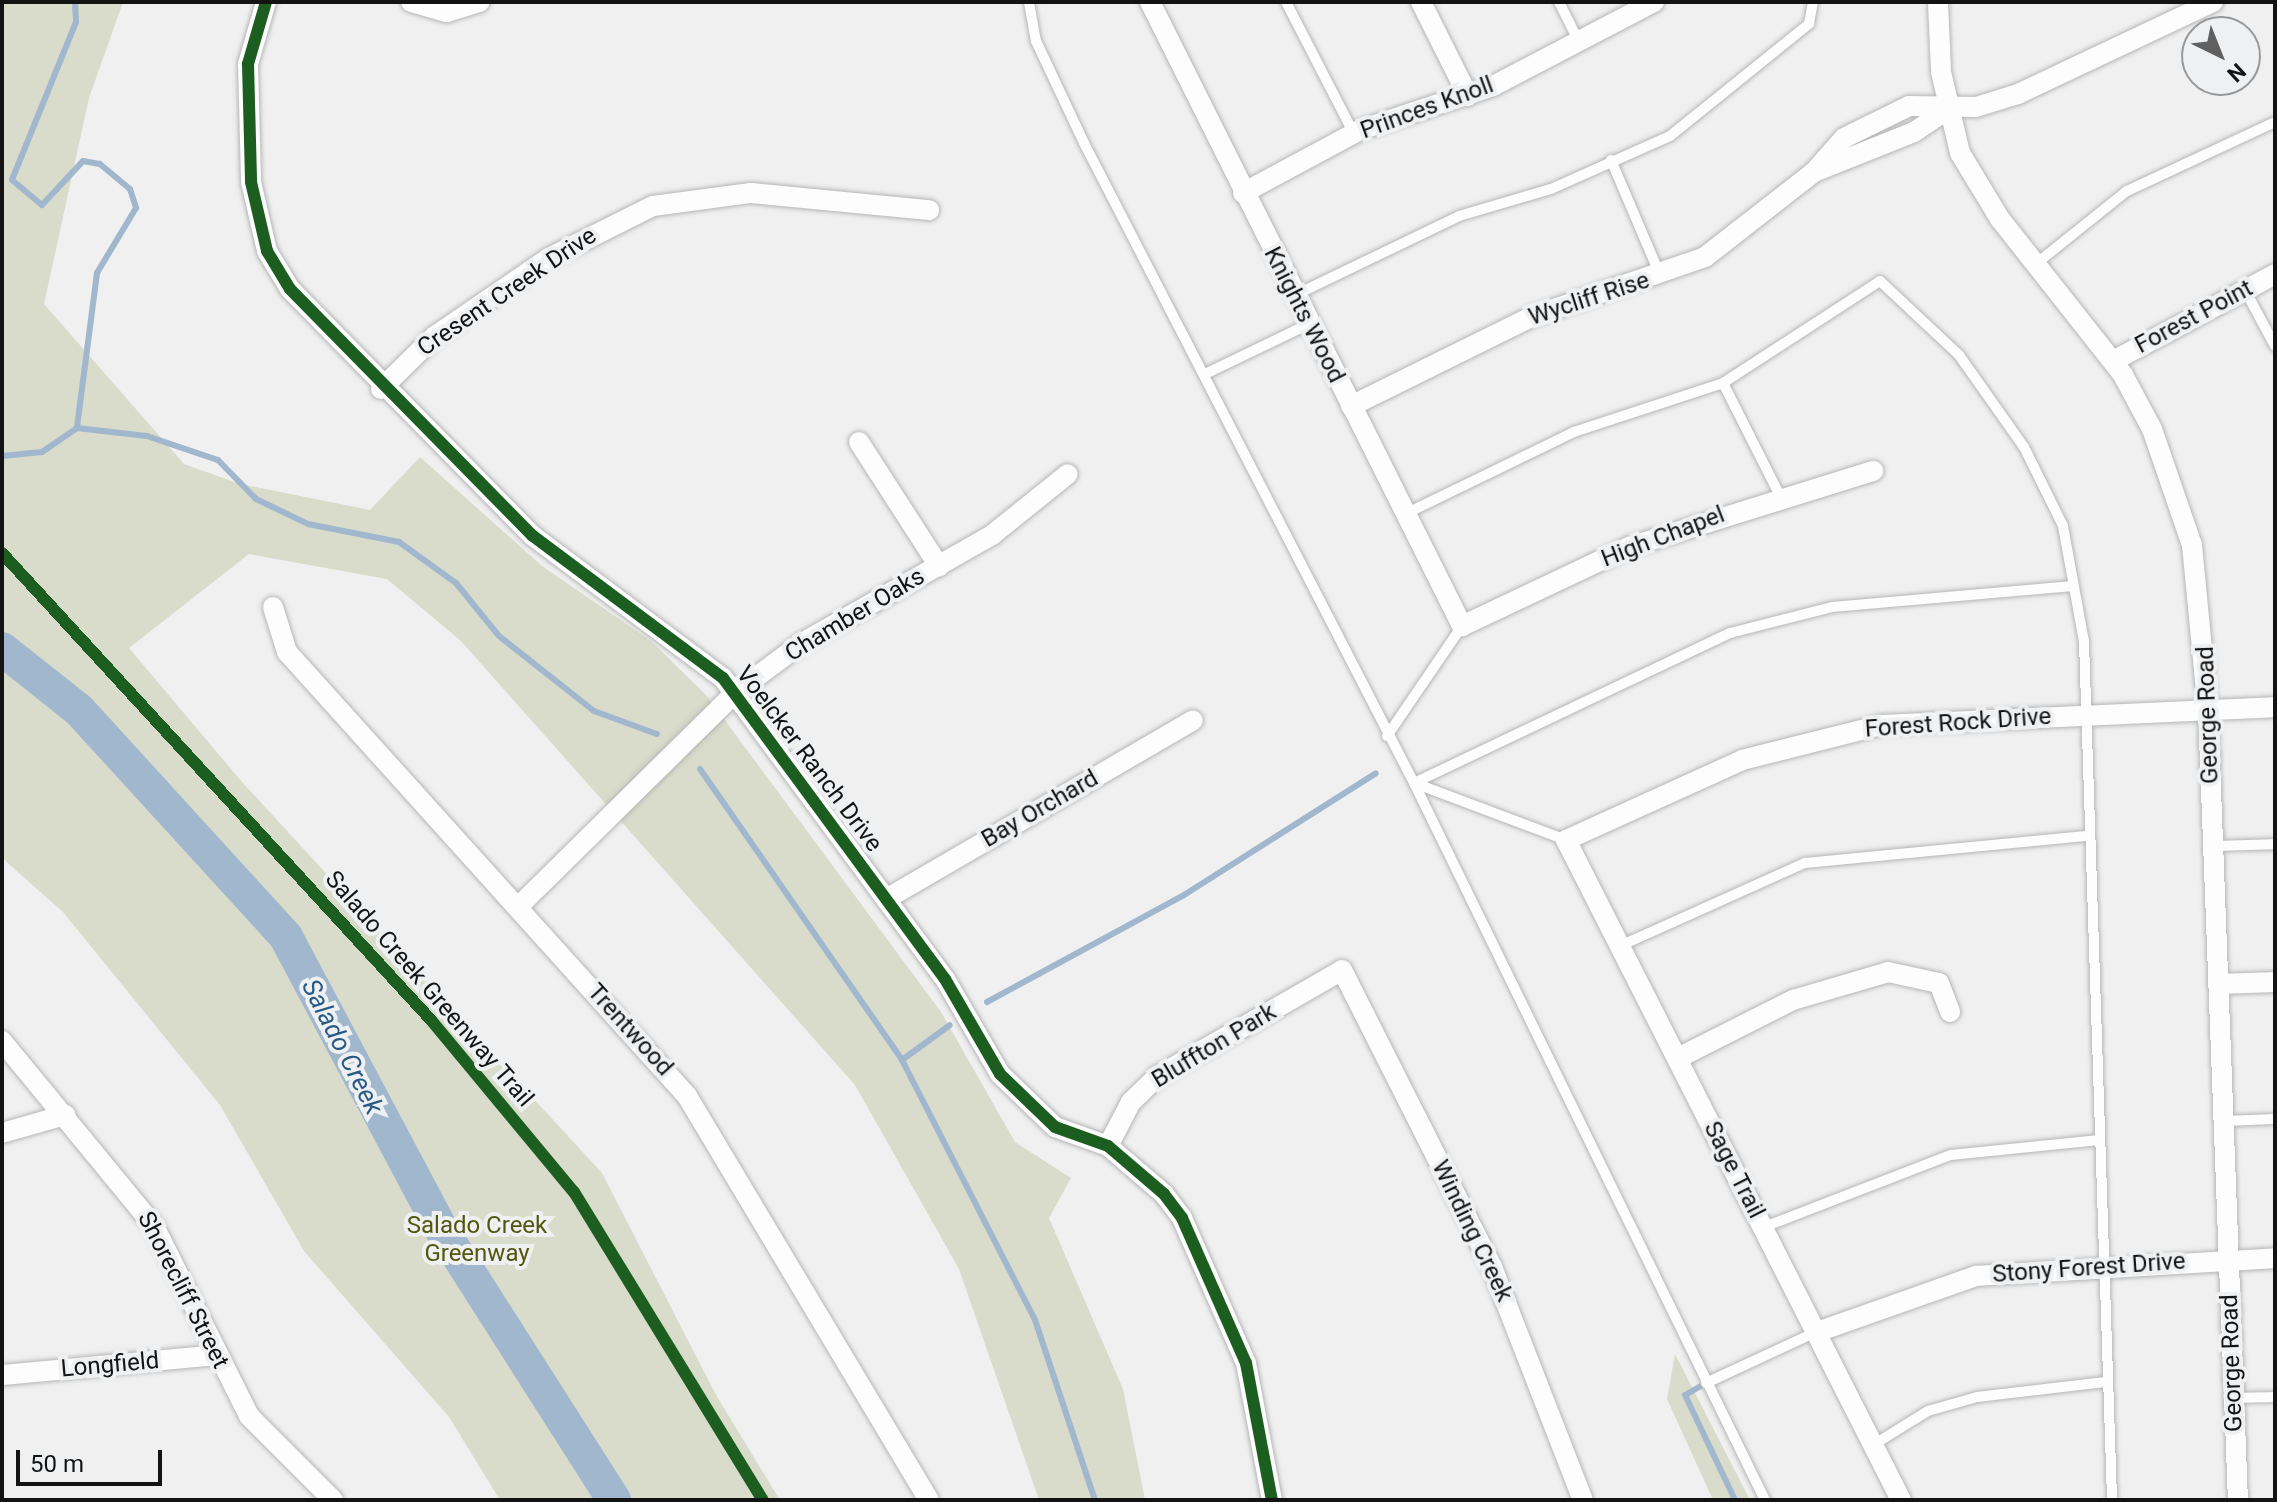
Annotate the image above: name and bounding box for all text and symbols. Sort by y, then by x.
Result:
north arrow [2181,16,2261,96]
text: N [2222,58,2251,87]
street label: Princes Knoll [1357,71,1497,145]
street label: Cresent Creek Drive [412,222,602,362]
street label: Knights Wood [1257,242,1351,388]
street label: Wycliff Rise [1525,266,1653,332]
street label: Forest Point [2130,274,2258,360]
street label: High Chapel [1597,500,1729,574]
street label: Chamber Oaks [780,562,930,668]
street label: George Road [2191,646,2225,784]
street label: Voelcker Ranch Drive [730,660,888,858]
street label: Forest Rock Drive [1864,702,2052,744]
street label: Bay Orchard [977,764,1103,854]
street label: Salado Creek Greenway Trail [319,865,539,1113]
water label: Salado Creek [295,974,389,1120]
street label: Trentwood [581,978,679,1082]
street label: Bluffton Park [1147,998,1281,1094]
street label: Sage Trail [1697,1117,1771,1223]
street label: Winding Creek [1425,1156,1519,1306]
street label: Shorecliff Street [131,1207,235,1373]
park label: Salado Creek Greenway [407,1212,547,1268]
street label: Stony Forest Drive [1991,1247,2187,1289]
street label: George Road [2215,1294,2249,1432]
street label: Longfield [60,1346,160,1384]
scale bar [20,1434,166,1484]
text: 50 m [30,1450,84,1478]

